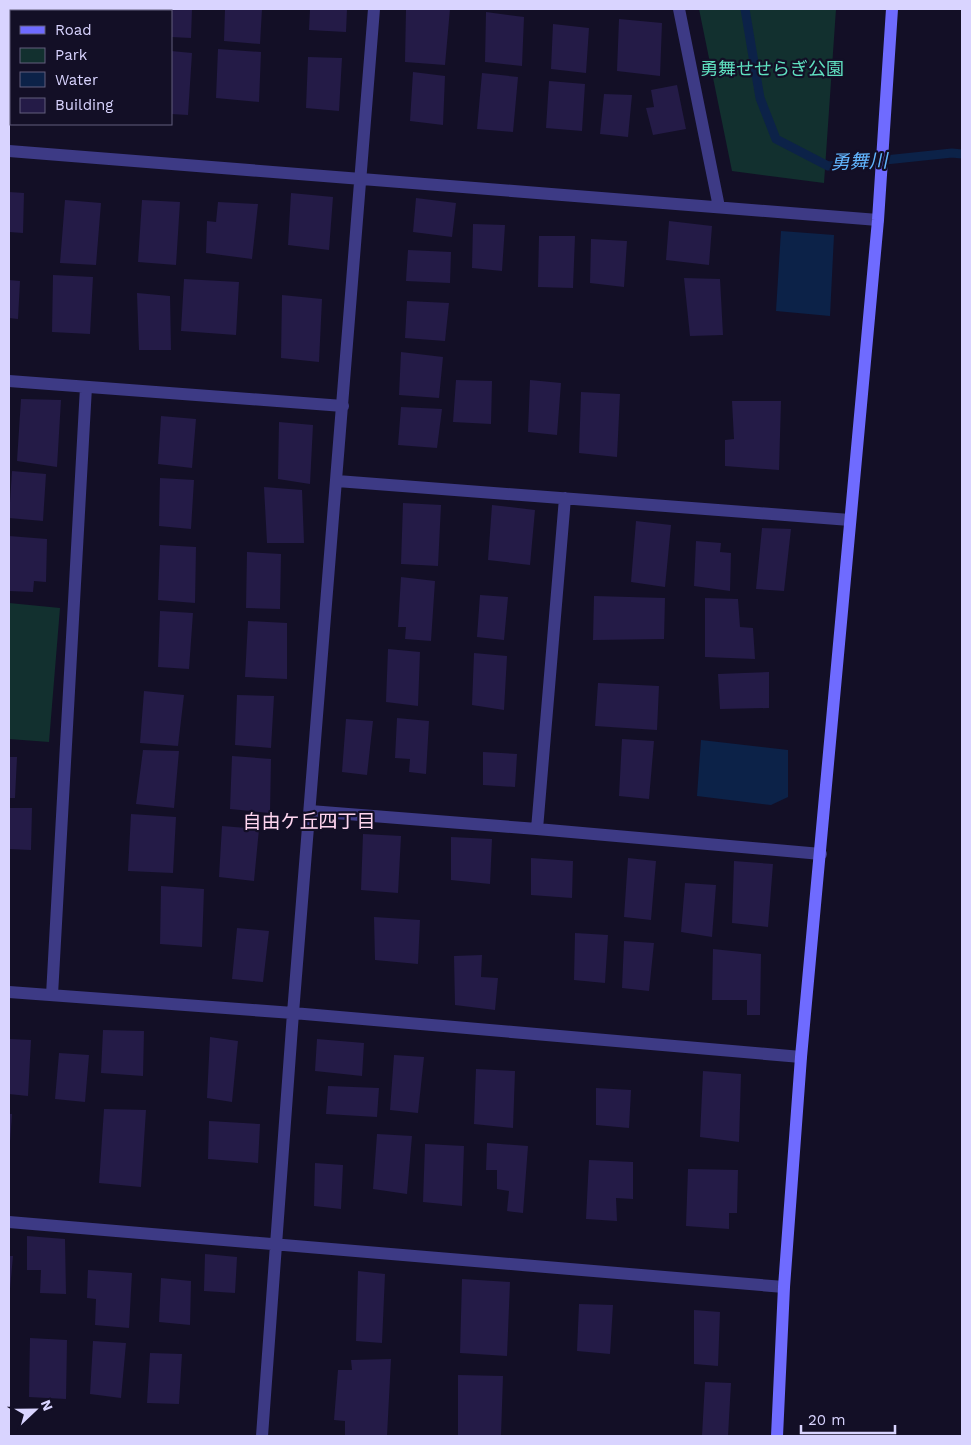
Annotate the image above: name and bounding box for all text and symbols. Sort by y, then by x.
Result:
legend [10,10,172,125]
text: Road [55,21,92,39]
text: Park [55,46,88,64]
park label: 勇舞せせらぎ公園 [700,58,844,79]
text: Water [55,71,98,89]
text: Building [55,96,113,114]
water label: 勇舞川 [830,149,890,174]
district label: 自由ケ丘四丁目 [242,810,376,833]
north arrow [10,1385,60,1435]
text: N [38,1397,56,1413]
scale bar [801,1402,895,1434]
text: 20 m [808,1411,846,1429]

